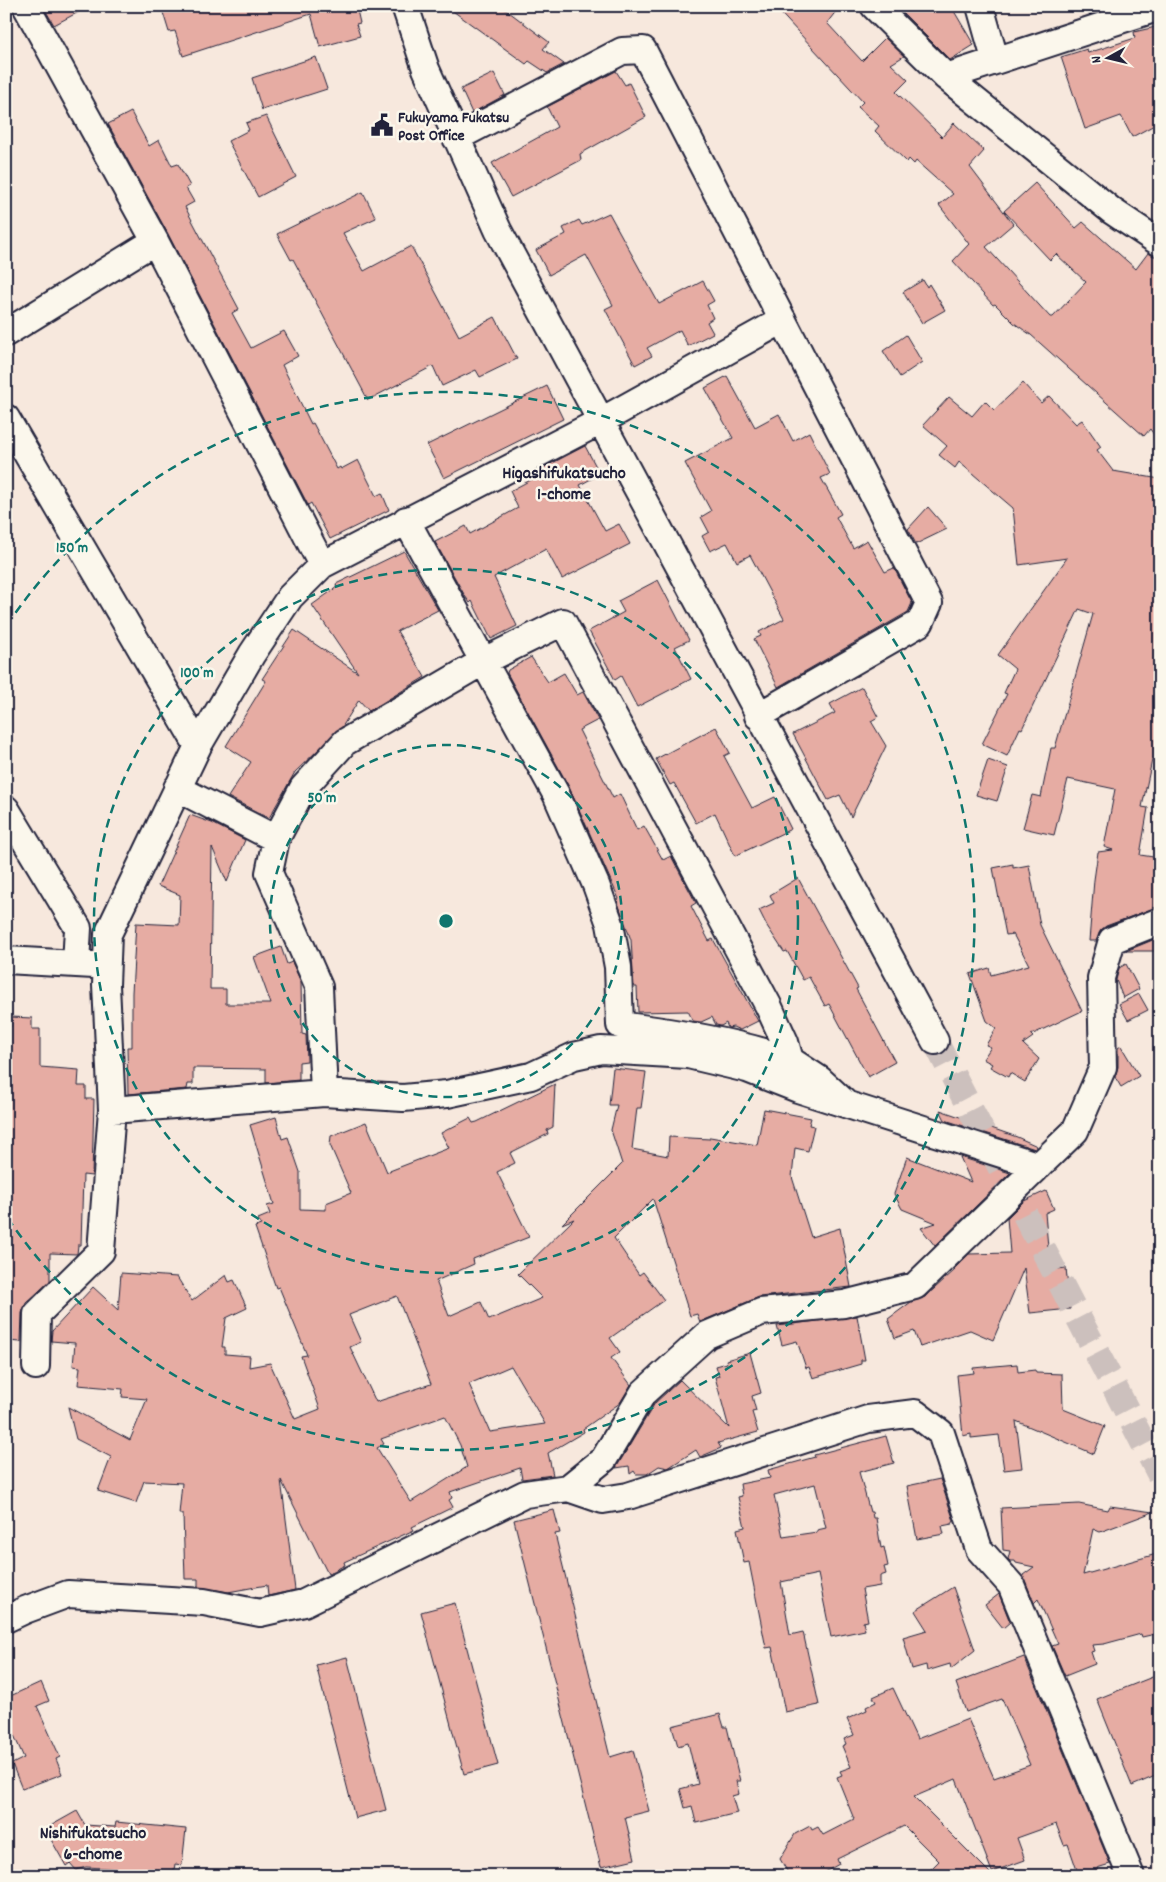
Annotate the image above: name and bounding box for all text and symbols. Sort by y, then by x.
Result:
north arrow [1084,32,1134,82]
text: N [1087,55,1107,64]
place label: Fukuyama Fukatsu Post Office [398,107,509,148]
public building icon: Fukuyama Fukatsu Post Office [369,112,395,138]
district label: Higashifukatsucho 1-chome [502,462,626,508]
text: 150 m [56,538,88,560]
text: 100 m [180,663,214,685]
text: 50 m [308,788,336,810]
centre of rings [437,912,455,930]
district label: Nishifukatsucho 6-chome [40,1822,146,1868]

